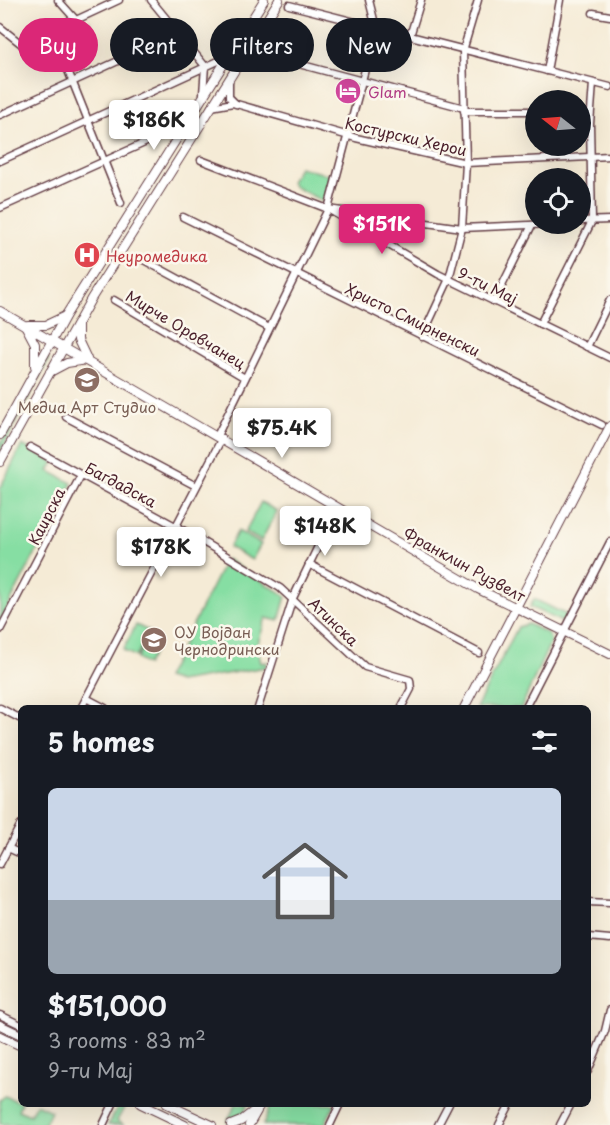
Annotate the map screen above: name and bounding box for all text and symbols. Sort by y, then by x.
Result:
chip: Buy [18,18,98,72]
chip: Rent [110,18,198,72]
chip: Filters [210,18,314,72]
chip: New [326,18,412,72]
hotel icon: Glam [333,76,363,106]
place label: Glam [368,80,407,103]
north arrow [525,90,591,156]
map controls [525,90,591,234]
pin: $186K [112,100,196,151]
text: $186K [123,104,185,134]
street label: Костурски Херои [343,111,469,161]
button: locate [525,168,591,234]
pin: $151K [340,204,424,255]
text: $151K [353,208,411,238]
hospital icon: Неуромедика [72,240,102,270]
place label: Неуромедика [106,244,208,267]
street label: 9-ти Мај [454,261,522,309]
street label: Христо Смирненски [342,276,484,362]
street label: Мирче Оровчанец [122,284,251,374]
school or university icon: Медиа Арт Студио [72,365,102,395]
place label: Медиа Арт Студио [18,395,156,418]
pin: $75.4K [233,408,331,459]
text: $75.4K [247,412,317,442]
street label: Багдадска [81,456,161,513]
street label: Каирска [22,483,71,549]
pin: $148K [283,506,367,557]
text: $148K [294,510,356,540]
street label: Франклин Рузвелт [400,521,531,607]
pin: $178K [119,527,203,578]
text: $178K [131,531,191,561]
street label: Атинска [304,591,365,651]
place label: ОУ Војдан Чернодрински [174,620,279,660]
school or university icon: ОУ Војдан Чернодрински [139,625,169,655]
text: 5 homes [48,722,154,761]
icon: filters [528,725,561,758]
icon: home [251,827,359,935]
text: $151,000 [48,986,167,1025]
text: 3 rooms · 83 m² [48,1025,206,1055]
text: 9-ти Мај [48,1055,133,1085]

